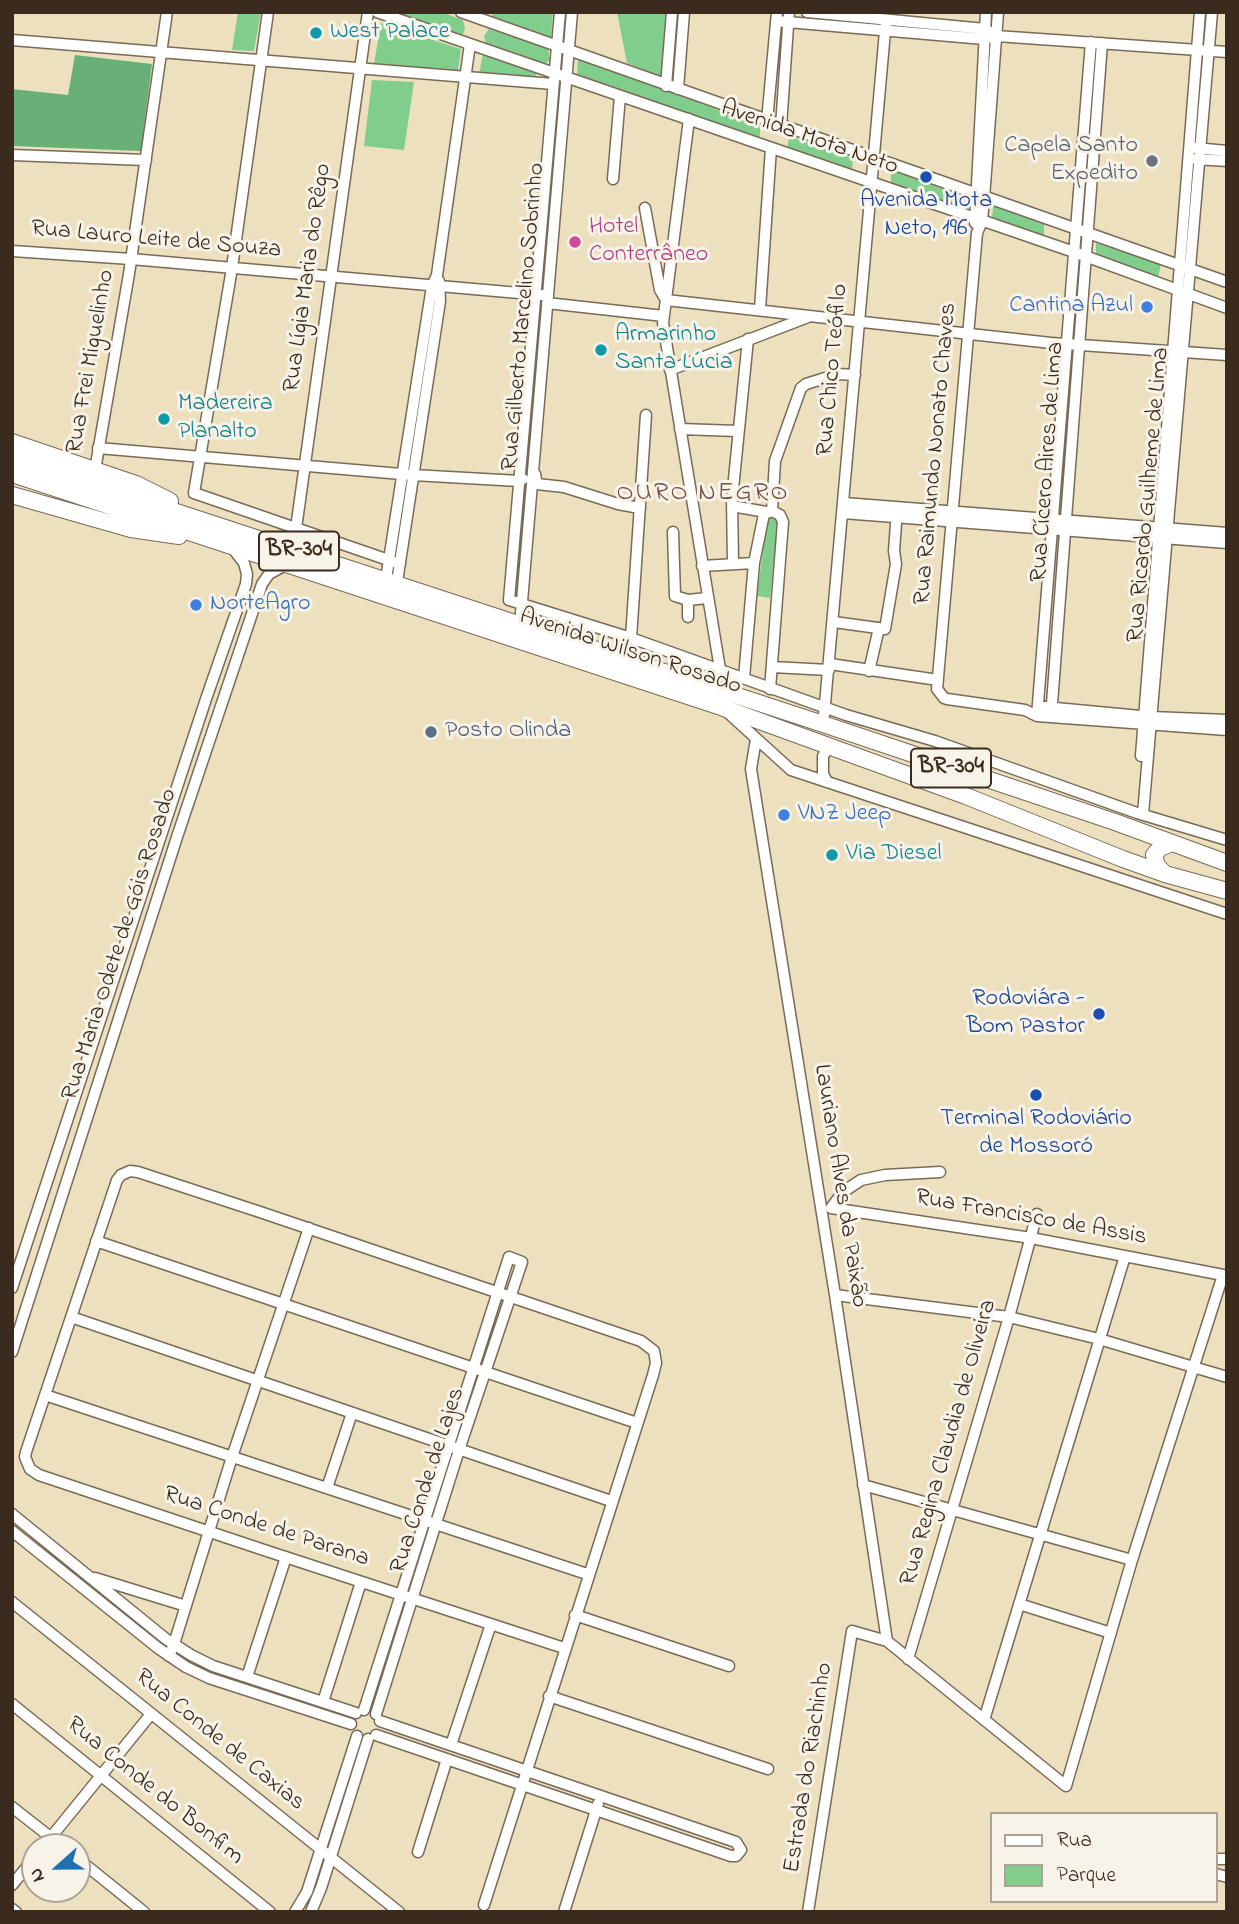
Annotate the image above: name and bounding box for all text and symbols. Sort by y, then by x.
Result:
place label: West Palace [330,19,449,47]
marker: West Palace [308,25,324,41]
street label: Avenida Mota Neto [717,95,901,183]
place label: Capela Santo Expedito [1004,133,1138,189]
marker: Capela Santo Expedito [1144,153,1160,169]
street label: Rua Lígia Maria do Rêgo [279,162,339,394]
street label: Rua Gilberto Marcelino Sobrinho [497,162,553,472]
marker: Avenida Mota Neto, 196 [918,169,934,185]
place label: Avenida Mota Neto, 196 [860,188,992,244]
place label: Hotel Conterrâneo [589,214,708,270]
street label: Rua Lauro Leite de Souza [30,216,282,266]
marker: Hotel Conterrâneo [567,234,583,250]
street label: Rua Frei Miguelinho [62,268,122,456]
street label: Rua Chico Teófilo [812,283,856,457]
place label: Cantina Azul [1009,293,1133,321]
marker: Cantina Azul [1139,299,1155,315]
street label: Rua Raimundo Nonato Chaves [909,302,965,606]
place label: Armarinho Santa Lúcia [615,322,733,378]
street label: Rua Cícero Aires de Lima [1026,341,1072,583]
marker: Armarinho Santa Lúcia [593,342,609,358]
street label: Rua Ricardo Guilheme de Lima [1123,346,1177,644]
place label: Madereira Planalto [178,391,273,447]
marker: Madereira Planalto [156,411,172,427]
district label: OURO NEGRO [618,479,788,511]
road number: BR-304 [259,531,339,570]
place label: NorteAgro [210,591,310,619]
marker: NorteAgro [188,597,204,613]
street label: Avenida Wilson Rosado [515,604,745,702]
place label: Posto Olinda [445,718,571,746]
marker: Posto Olinda [423,724,439,740]
road number: BR-304 [911,748,991,788]
street label: Rua Maria Odete de Góis Rosado [57,785,185,1105]
place label: VNZ Jeep [798,801,891,829]
marker: VNZ Jeep [776,807,792,823]
place label: Via Diesel [846,841,941,869]
marker: Via Diesel [824,847,840,863]
place label: Rodoviára - Bom Pastor [966,986,1085,1042]
marker: Rodoviára - Bom Pastor [1091,1006,1107,1022]
street label: Lauriano Alves da Paixão [806,1062,872,1310]
marker: Terminal Rodoviário de Mossoró [1028,1087,1044,1103]
place label: Terminal Rodoviário de Mossoró [940,1106,1132,1162]
street label: Rua Francisco de Assis [913,1184,1149,1254]
street label: Rua Regina Claudia de Oliveira [895,1297,1005,1589]
street label: Rua Conde de Lajes [385,1385,473,1577]
street label: Rua Conde de Parana [160,1481,372,1575]
street label: Estrada do Riachinho [779,1661,841,1875]
street label: Rua Conde de Caxias [128,1664,310,1818]
street label: Rua Conde do Bonfim [59,1712,249,1872]
legend [990,1812,1218,1903]
text: Rua [1057,1826,1092,1856]
north arrow [21,1833,91,1903]
text: Parque [1057,1861,1116,1891]
text: N [23,1864,53,1886]

